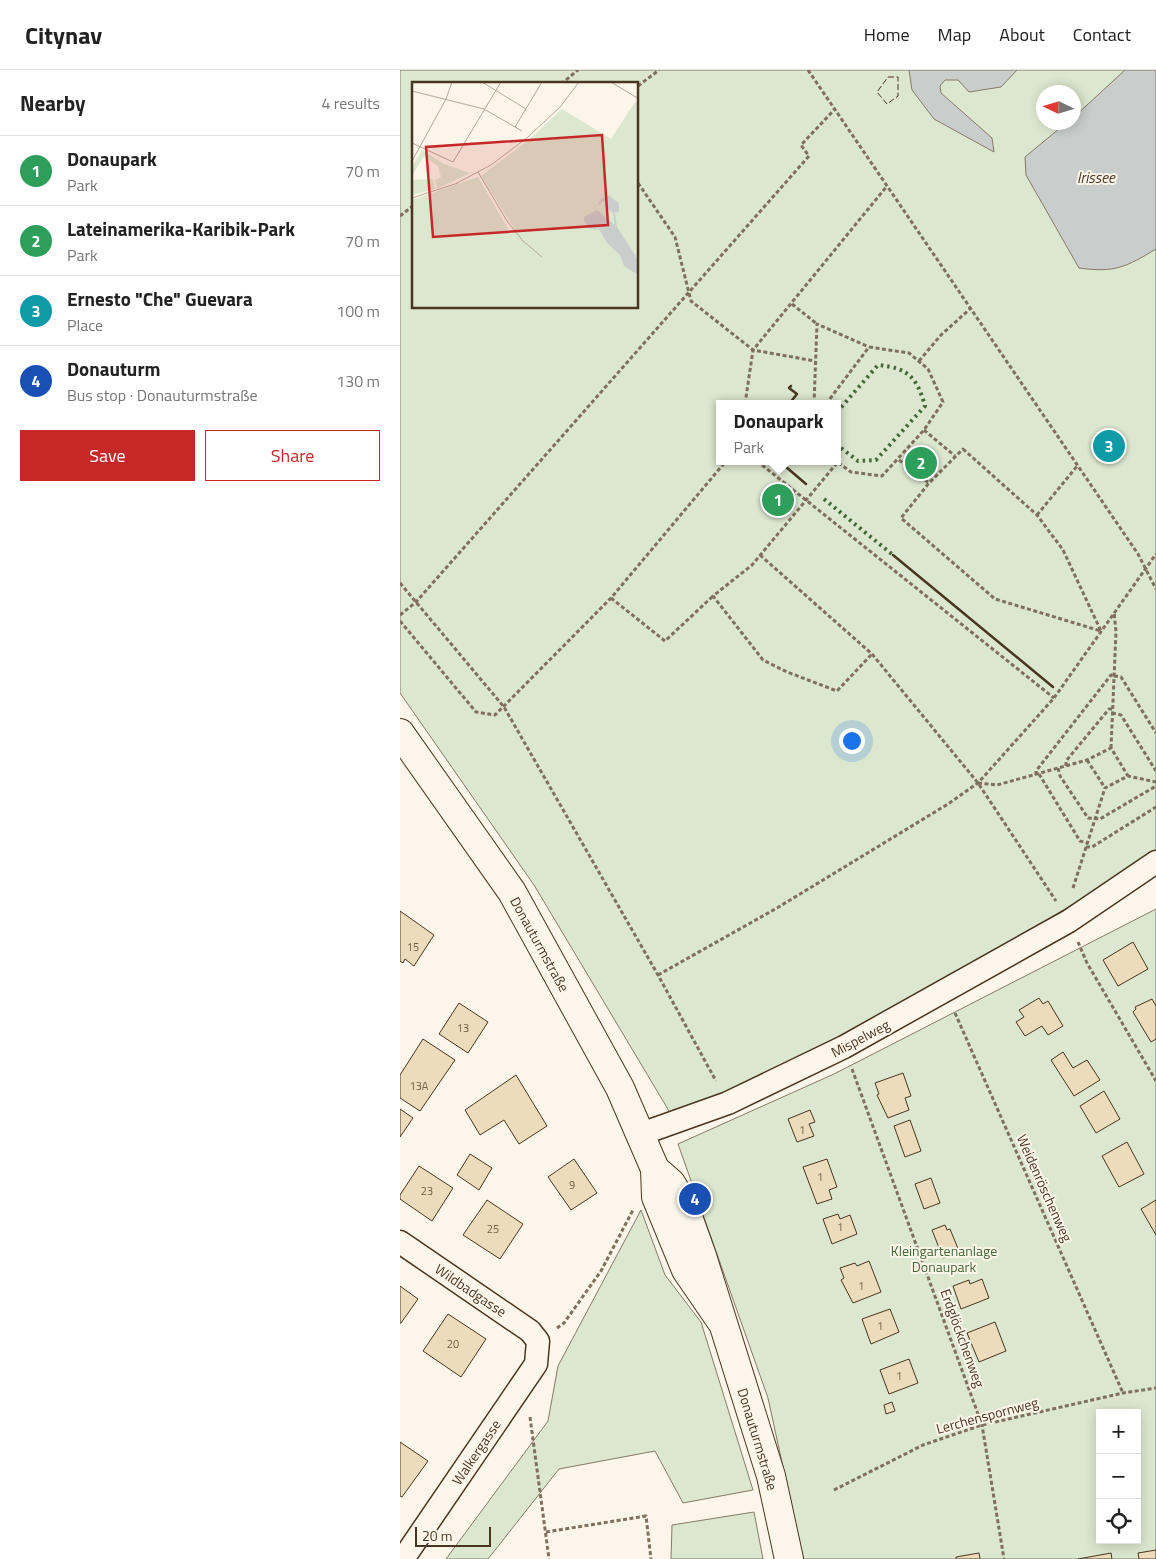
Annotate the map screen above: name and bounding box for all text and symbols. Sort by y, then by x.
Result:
text: Citynav [25,17,102,53]
text: Home [864,21,910,48]
text: Map [938,21,971,48]
text: About [999,21,1045,48]
text: Contact [1073,21,1131,48]
inset map [412,82,639,309]
north arrow [1036,85,1081,130]
text: Nearby [20,87,85,119]
text: 4 results [321,91,380,115]
text: Donaupark [67,144,157,173]
text: 1 [32,159,40,183]
text: 70 m [345,159,380,183]
water label: Irissee [1077,166,1116,189]
text: Park [67,173,98,197]
text: Lateinamerika-Karibik-Park [67,214,295,243]
text: 2 [32,229,40,253]
text: 70 m [345,229,380,253]
text: Park [67,243,98,267]
text: Ernesto "Che" Guevara [67,284,253,313]
text: 3 [32,299,40,323]
text: 100 m [336,299,380,323]
text: Place [67,313,103,337]
text: Donauturm [67,354,160,383]
text: 4 [32,369,40,393]
text: 130 m [336,369,380,393]
text: Bus stop · Donauturmstraße [67,383,258,407]
popup [716,400,841,465]
text: Donaupark [734,406,823,435]
pin: 3 [1093,427,1125,465]
button: Save [20,430,195,481]
button: Share [205,430,380,481]
text: Park [734,435,764,459]
pin: 2 [905,444,937,482]
pin: 1 [762,481,794,519]
your location [839,728,865,754]
street label: Donauturmstraße [505,893,575,995]
house number: 15 [407,939,419,955]
street label: Mispelweg [827,1014,893,1062]
house number: 13 [457,1020,469,1036]
house number: 13A [410,1078,429,1094]
house number: 1 [799,1122,805,1138]
street label: Weidenröschenweg [1012,1131,1078,1245]
house number: 1 [817,1169,823,1185]
house number: 9 [569,1177,575,1193]
pin: 4 [679,1180,711,1218]
house number: 23 [421,1183,433,1199]
house number: 1 [837,1219,843,1235]
house number: 25 [487,1221,499,1237]
park label: Kleingartenanlage Donaupark [891,1240,997,1277]
street label: Wildbadgasse [431,1258,511,1322]
house number: 1 [858,1278,864,1294]
street label: Erdglöckchenweg [935,1286,991,1390]
house number: 1 [877,1318,883,1334]
house number: 20 [447,1336,459,1352]
house number: 1 [896,1368,902,1384]
street label: Donauturmstraße [733,1385,783,1493]
street label: Lerchenspornweg [934,1391,1040,1439]
map controls [1096,1409,1141,1544]
button: + [1096,1409,1141,1454]
street label: Walkergasse [446,1415,506,1489]
button: − [1096,1454,1141,1499]
button: locate [1096,1499,1141,1544]
scale bar [415,1524,491,1547]
text: 20 m [422,1525,452,1546]

